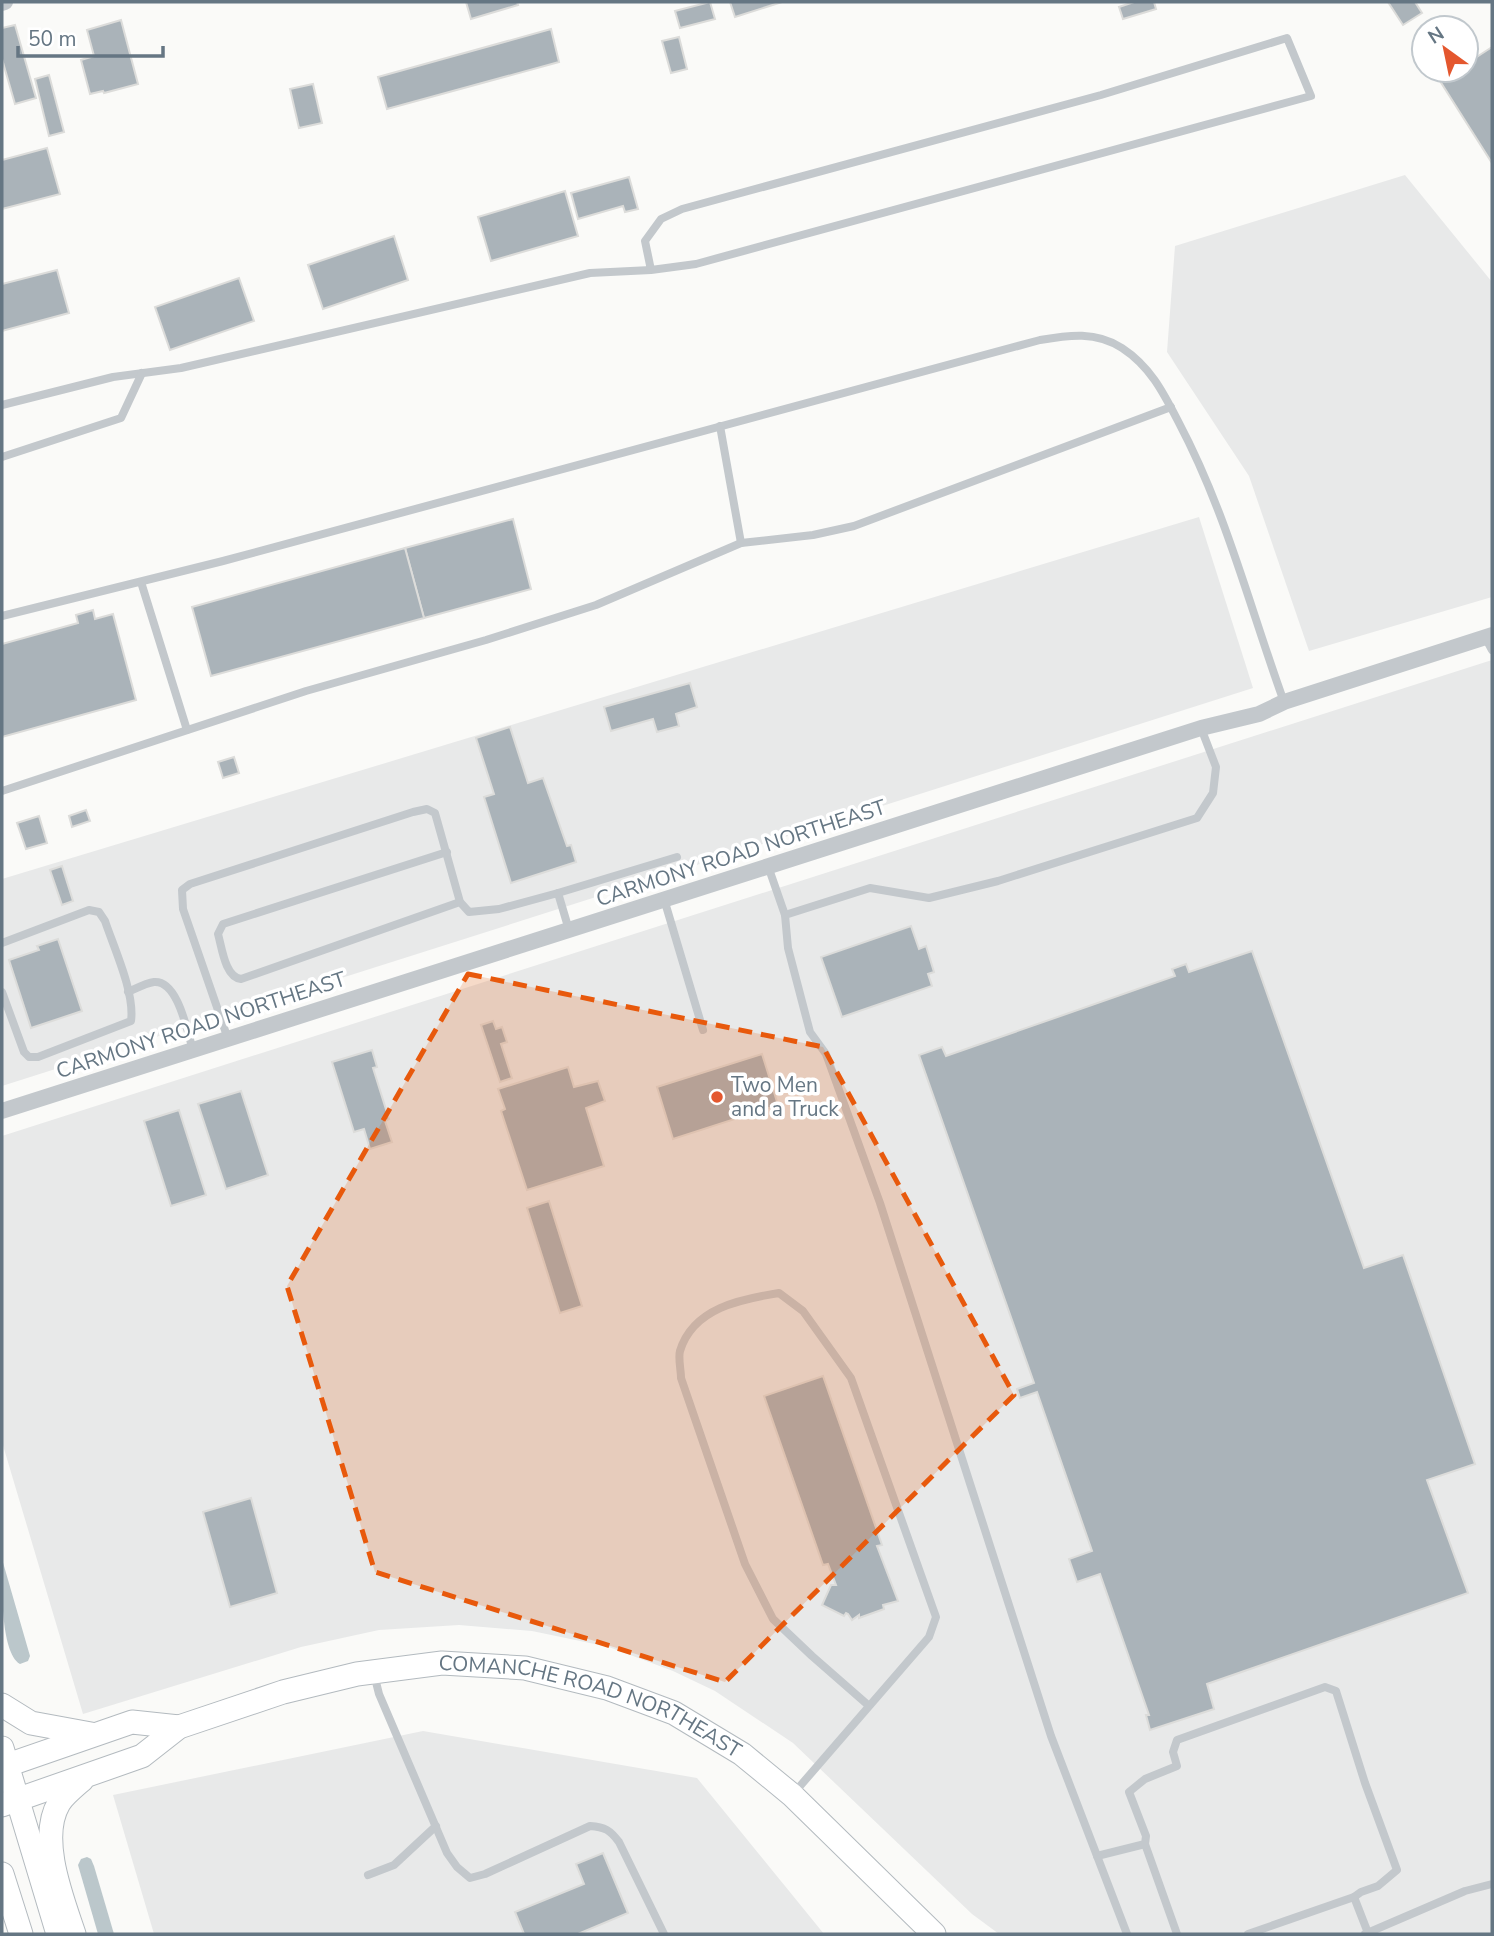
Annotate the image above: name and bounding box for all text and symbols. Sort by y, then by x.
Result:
scale bar [18,14,163,58]
north arrow [1410,14,1480,84]
text: N [1423,21,1449,50]
text: 50 m [28,25,77,53]
street label: CARMONY ROAD NORTHEAST [593,793,890,913]
street label: CARMONY ROAD NORTHEAST [53,965,350,1085]
place label: Two Men and a Truck [731,1071,839,1123]
marker: Two Men and a Truck [709,1089,725,1105]
street label: COMANCHE ROAD NORTHEAST [438,1649,747,1765]

